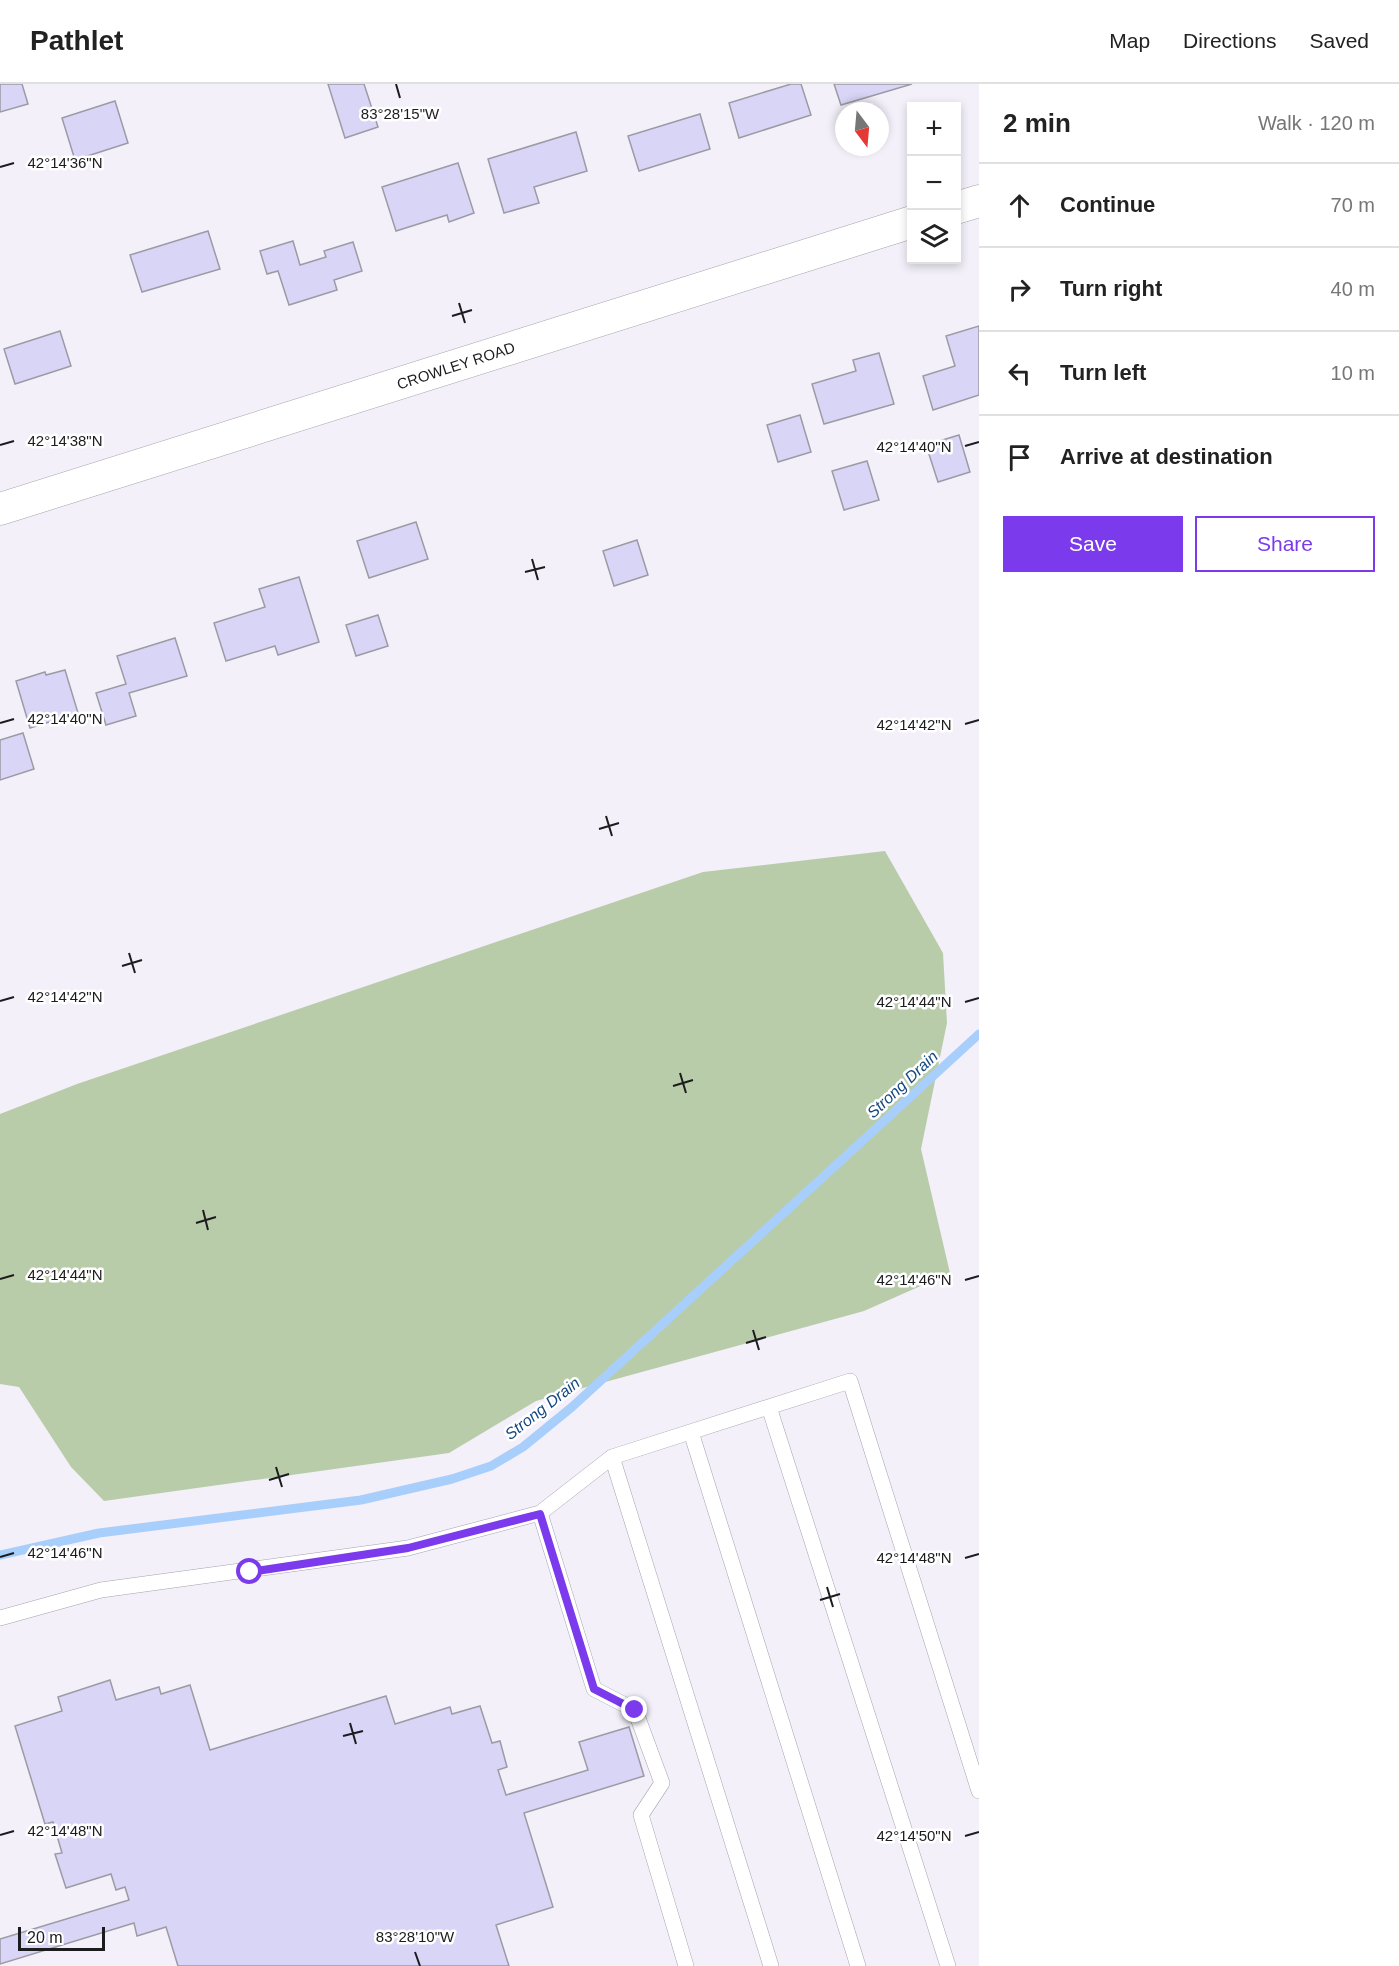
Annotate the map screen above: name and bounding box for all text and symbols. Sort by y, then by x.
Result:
text: Pathlet [30,25,123,56]
text: Map [1109,29,1150,52]
text: Directions [1183,29,1276,52]
text: Saved [1309,29,1369,52]
north arrow [835,102,889,156]
map controls [907,102,961,264]
button: + [907,102,961,156]
text: 83°28'15"W [361,105,440,122]
text: 2 min [1003,108,1071,138]
text: Walk · 120 m [1258,112,1375,134]
text: 42°14'36"N [27,154,103,171]
button: − [907,156,961,210]
icon: ahead [1003,189,1036,222]
text: Continue [1060,192,1155,217]
text: 70 m [1331,194,1375,216]
button: layers [907,210,961,264]
icon: right [1003,273,1036,306]
text: Turn right [1060,276,1162,301]
text: 40 m [1331,278,1375,300]
street label: CROWLEY ROAD [395,338,517,393]
icon: left [1003,357,1036,390]
text: Turn left [1060,360,1146,385]
text: 10 m [1331,362,1375,384]
text: 42°14'38"N [27,432,103,449]
text: 42°14'40"N [876,438,952,455]
icon: arrive [1003,441,1036,474]
text: Arrive at destination [1060,444,1273,469]
button: Save [1003,516,1183,572]
button: Share [1195,516,1375,572]
text: 42°14'40"N [27,710,103,727]
text: 42°14'42"N [876,716,952,733]
text: 42°14'42"N [27,988,103,1005]
text: 42°14'44"N [876,993,952,1010]
water label: Strong Drain [864,1047,941,1121]
text: 42°14'44"N [27,1266,103,1283]
text: 42°14'46"N [876,1271,952,1288]
water label: Strong Drain [502,1374,583,1443]
text: 42°14'46"N [27,1544,103,1561]
text: 42°14'48"N [876,1549,952,1566]
route start [236,1558,262,1584]
route end [621,1696,647,1722]
text: 42°14'48"N [27,1822,103,1839]
text: 42°14'50"N [876,1827,952,1844]
scale bar [18,1924,105,1952]
text: 83°28'10"W [376,1928,455,1945]
text: 20 m [27,1929,63,1946]

